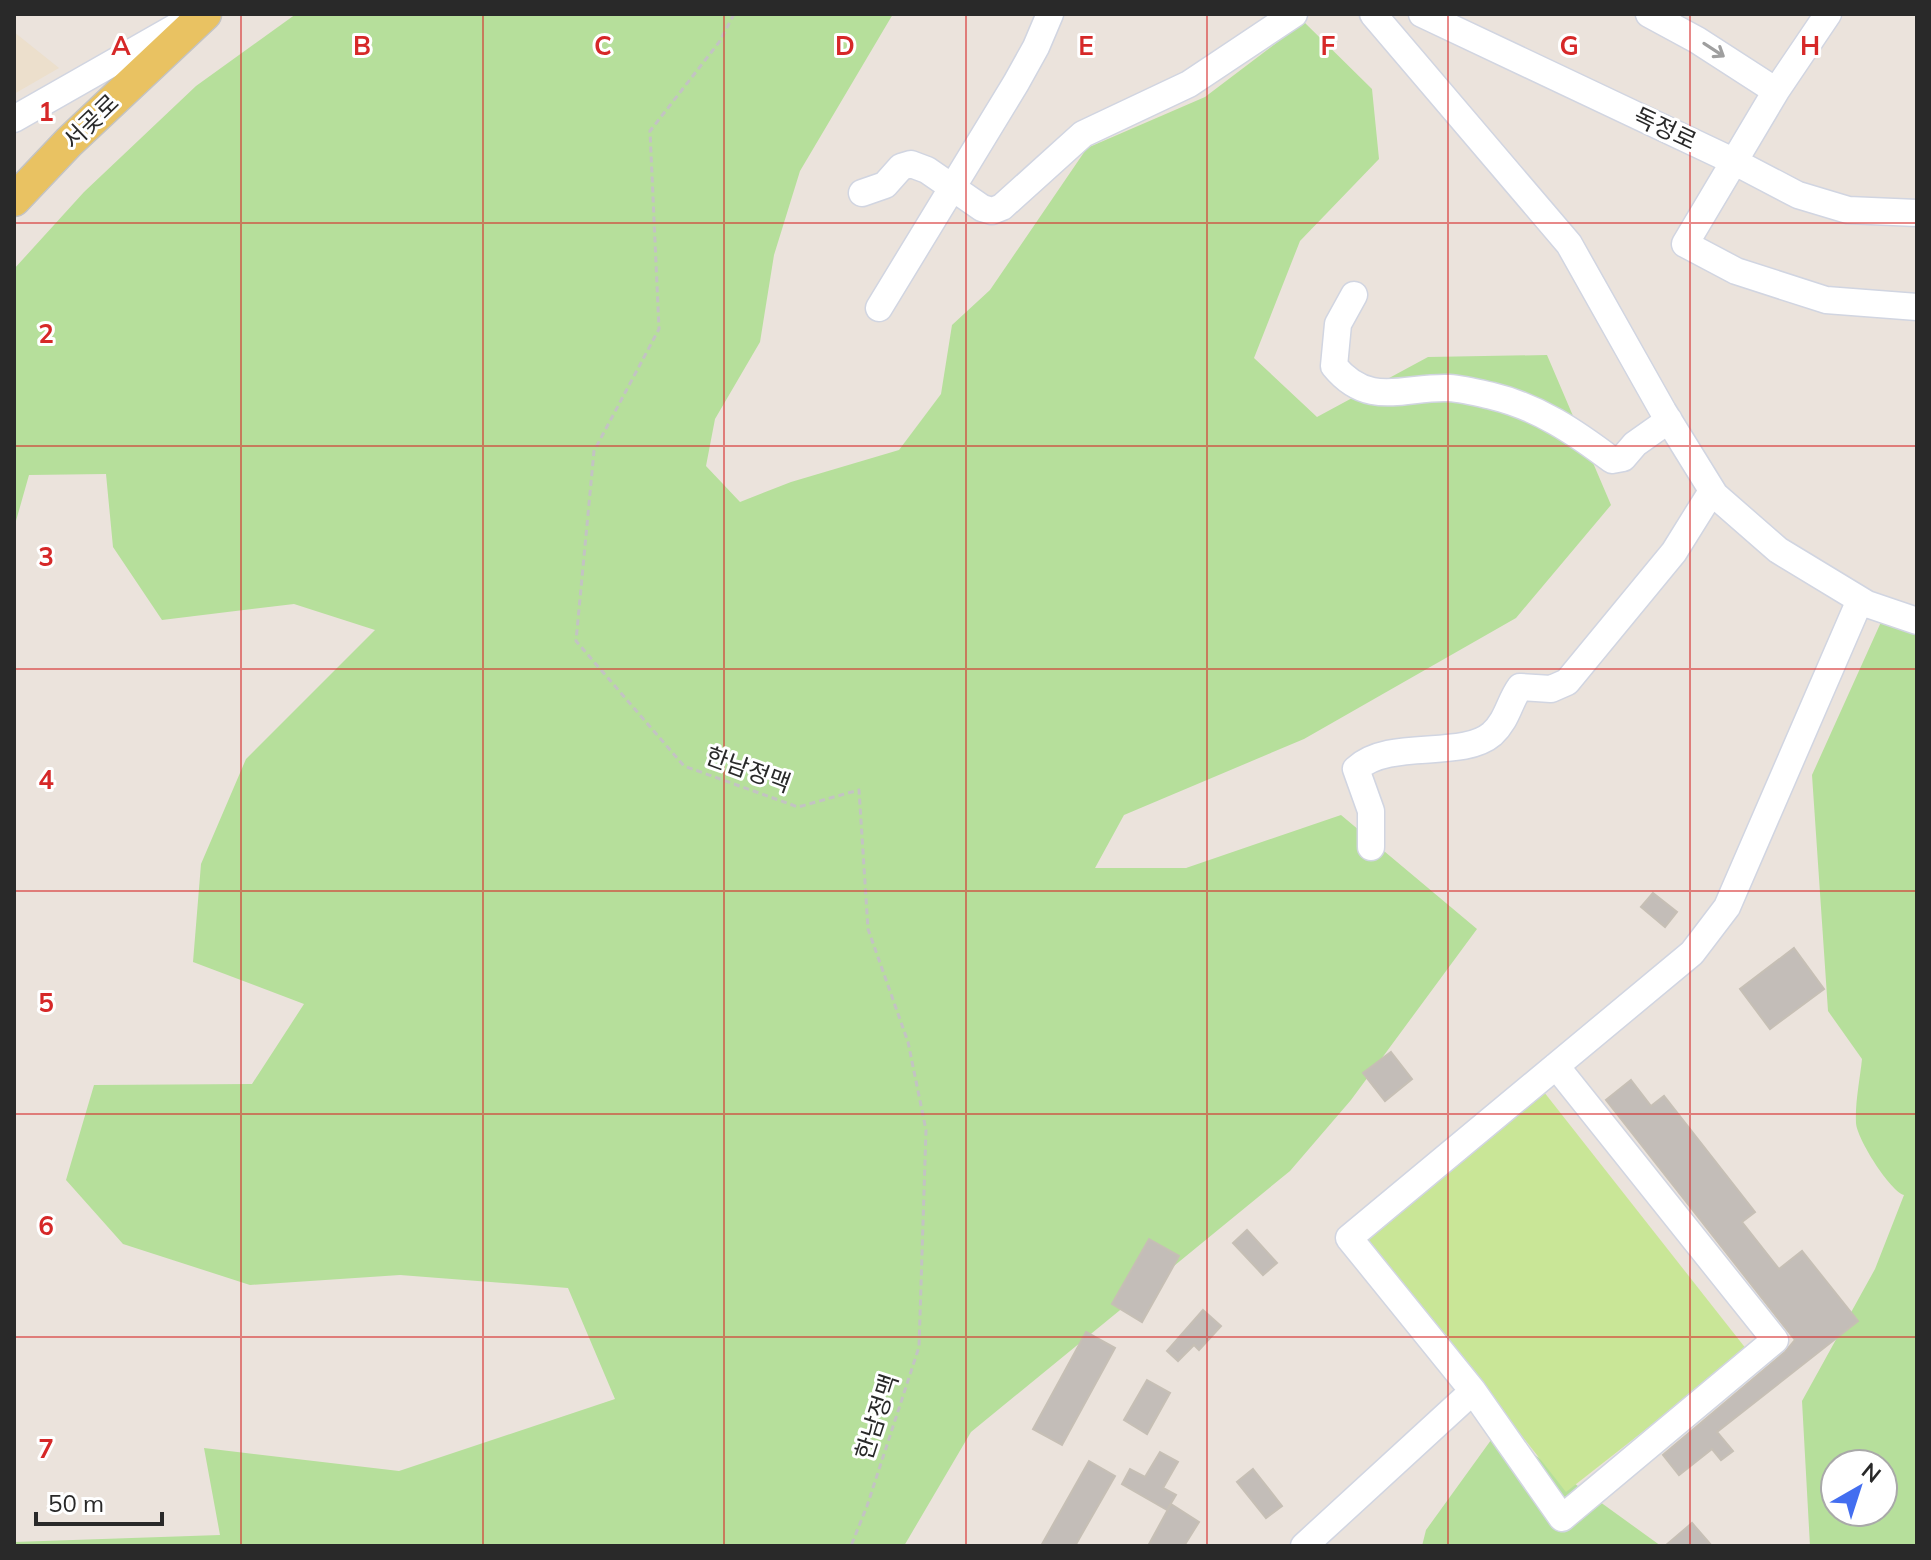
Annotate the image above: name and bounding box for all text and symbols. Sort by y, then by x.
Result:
text: A [111,29,131,62]
text: B [353,29,371,62]
text: C [594,29,612,62]
text: D [835,29,855,62]
text: E [1078,29,1094,62]
text: F [1321,29,1336,62]
text: G [1559,29,1579,62]
text: H [1800,29,1820,62]
one-way arrow [1702,42,1724,59]
street label: 서곶로 [56,87,125,155]
text: 1 [38,95,54,128]
street label: 독정로 [1629,100,1702,156]
text: 2 [38,317,54,350]
text: 3 [38,540,54,573]
street label: 한남정맥 [702,740,795,798]
text: 4 [38,763,54,796]
text: 5 [38,986,54,1019]
text: 6 [38,1209,54,1242]
street label: 한남정맥 [848,1370,904,1463]
text: 7 [38,1432,54,1465]
north arrow [1819,1448,1899,1528]
text: N [1856,1456,1887,1489]
scale bar [36,1476,162,1526]
text: 50 m [48,1488,104,1518]

